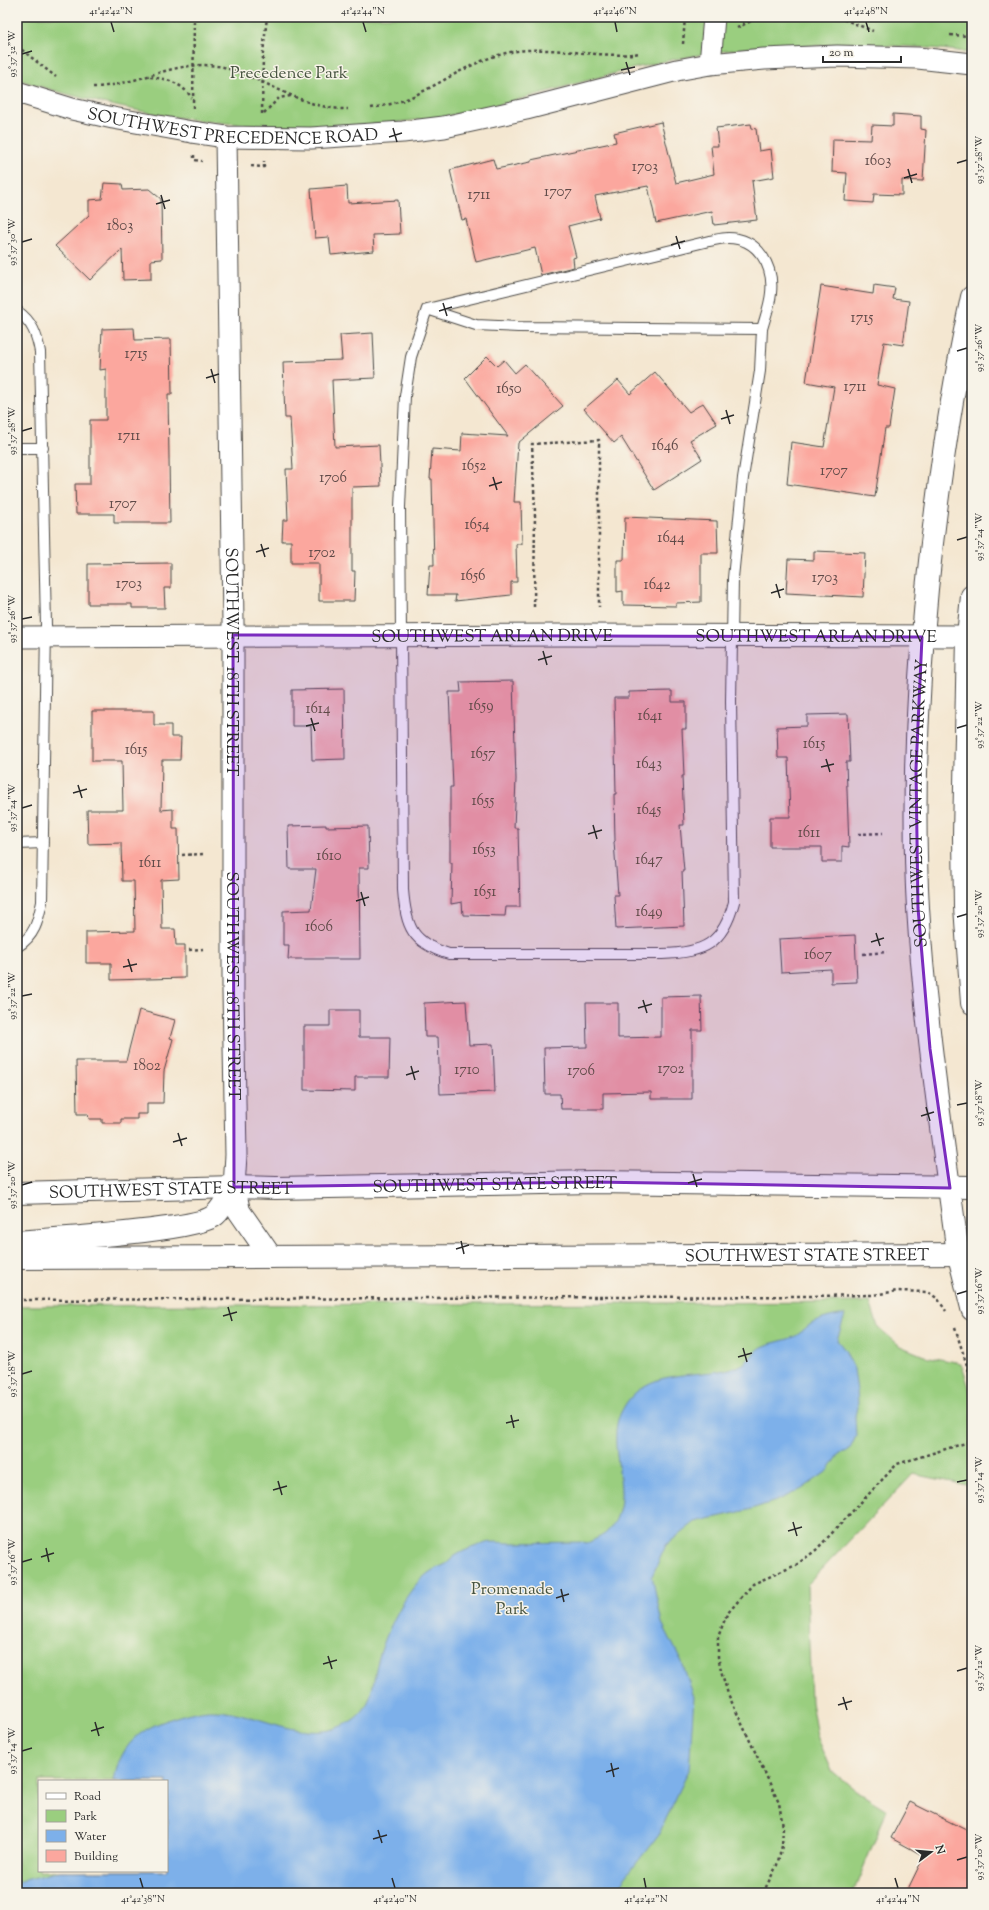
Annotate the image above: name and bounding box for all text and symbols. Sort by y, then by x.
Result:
text: 41°42'42"N [89,4,133,19]
text: 41°42'44"N [341,4,385,19]
text: 41°42'46"N [593,4,637,19]
text: 41°42'48"N [844,4,888,19]
text: 93°37'32"W [5,31,20,78]
scale bar [823,38,901,64]
text: 20 m [829,44,854,62]
park label: Precedence Park [230,62,348,86]
street label: SOUTHWEST PRECEDENCE ROAD [85,103,379,152]
text: 93°37'28"W [972,136,987,184]
house number: 1603 [865,151,891,172]
house number: 1703 [632,157,658,178]
house number: 1707 [544,182,572,203]
house number: 1711 [468,185,490,206]
house number: 1803 [107,216,133,237]
text: 93°37'30"W [5,218,20,266]
house number: 1715 [851,308,873,329]
text: 93°37'26"W [972,324,987,372]
house number: 1715 [125,344,147,365]
house number: 1711 [844,377,866,398]
house number: 1650 [496,379,522,400]
text: 93°37'28"W [5,407,20,455]
house number: 1711 [118,426,140,447]
house number: 1646 [651,436,679,457]
house number: 1652 [462,456,486,477]
house number: 1707 [820,461,848,482]
house number: 1706 [319,468,347,489]
house number: 1707 [109,494,137,515]
text: 93°37'24"W [972,513,987,561]
house number: 1654 [464,515,490,536]
house number: 1644 [657,528,685,549]
house number: 1702 [308,543,336,564]
street label: SOUTHWEST 18TH STREET [218,547,243,776]
house number: 1656 [460,566,486,587]
house number: 1703 [812,568,838,589]
house number: 1703 [116,574,142,595]
house number: 1642 [644,575,670,596]
text: 93°37'26"W [5,595,20,643]
street label: SOUTHWEST ARLAN DRIVE [371,625,613,650]
street label: SOUTHWEST ARLAN DRIVE [695,625,937,650]
street label: SOUTHWEST VINTAGE PARKWAY [905,658,935,949]
house number: 1659 [469,696,493,717]
house number: 1614 [305,699,331,720]
text: 93°37'22"W [972,701,987,749]
house number: 1641 [638,706,662,727]
house number: 1615 [803,734,825,755]
house number: 1615 [125,740,147,761]
house number: 1657 [470,744,496,765]
house number: 1643 [636,754,662,775]
text: 93°37'24"W [5,784,20,832]
house number: 1655 [472,791,494,812]
house number: 1645 [637,800,661,821]
house number: 1611 [798,823,820,844]
house number: 1653 [472,840,496,861]
house number: 1610 [316,846,342,867]
house number: 1647 [635,850,663,871]
house number: 1611 [139,853,161,874]
street label: SOUTHWEST 18TH STREET [219,871,245,1101]
house number: 1651 [474,882,496,903]
text: 93°37'20"W [972,890,987,938]
house number: 1649 [636,902,663,923]
house number: 1606 [305,917,333,938]
house number: 1607 [804,945,832,966]
text: 93°37'22"W [5,972,20,1020]
house number: 1802 [133,1056,161,1077]
house number: 1702 [657,1059,685,1080]
house number: 1710 [454,1060,480,1081]
house number: 1706 [567,1061,595,1082]
text: 93°37'18"W [972,1080,987,1126]
text: 93°37'20"W [5,1161,20,1209]
street label: SOUTHWEST STATE STREET [372,1172,617,1200]
street label: SOUTHWEST STATE STREET [49,1177,293,1206]
street label: SOUTHWEST STATE STREET [685,1244,929,1269]
text: 93°37'16"W [972,1268,987,1314]
text: 93°37'18"W [5,1351,20,1397]
text: 93°37'14"W [972,1457,987,1503]
text: 93°37'16"W [5,1539,20,1585]
park label: Promenade Park [471,1578,553,1622]
text: 93°37'12"W [972,1645,987,1691]
text: 93°37'14"W [5,1728,20,1774]
legend [38,1780,168,1872]
text: Road [74,1788,101,1806]
text: Park [74,1808,97,1826]
text: Water [74,1828,107,1846]
north arrow [911,1832,951,1872]
text: 93°37'10"W [972,1834,987,1880]
text: N [930,1842,949,1856]
text: Building [74,1848,118,1866]
text: 41°42'38"N [121,1892,165,1907]
text: 41°42'40"N [373,1892,417,1907]
text: 41°42'42"N [624,1892,668,1907]
text: 41°42'44"N [876,1892,920,1907]

